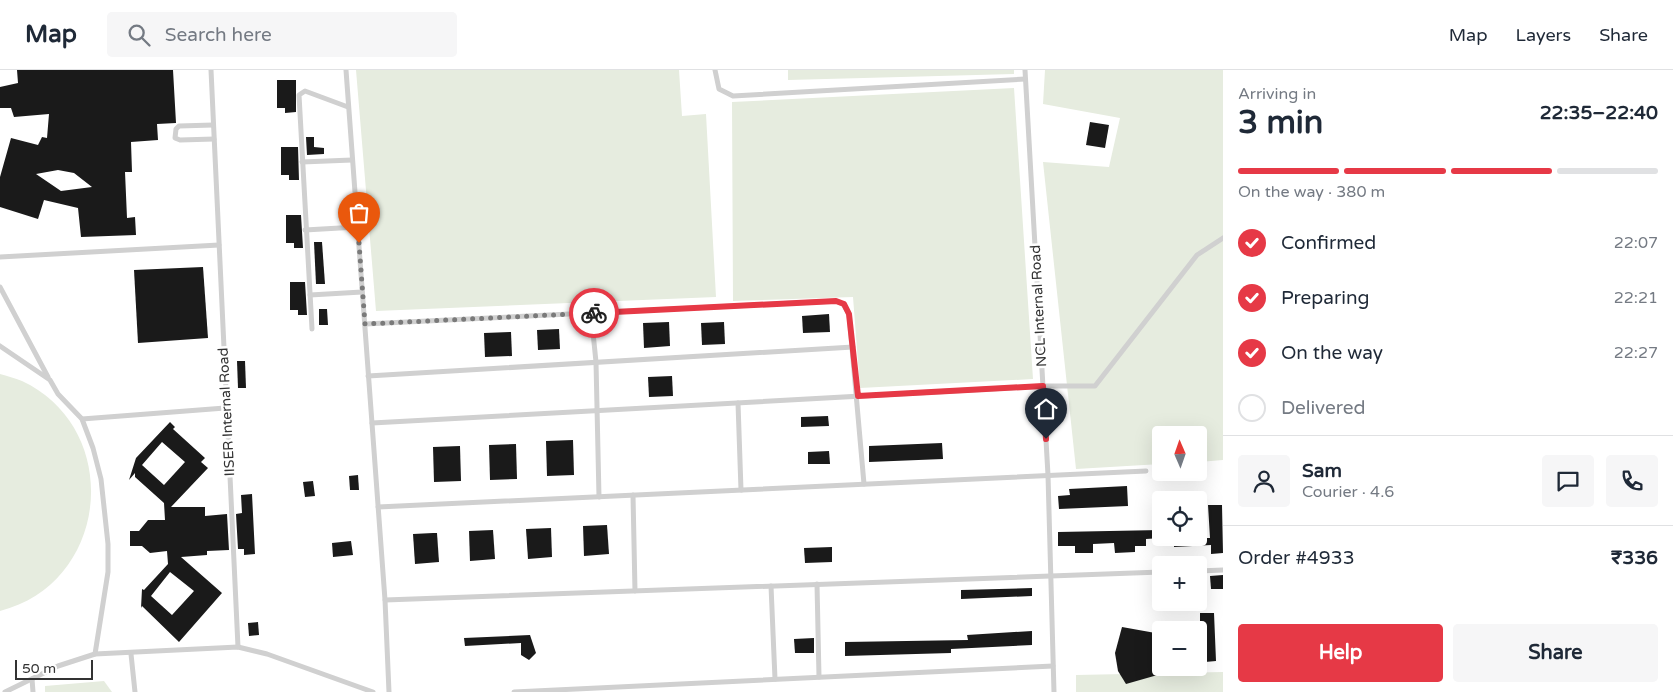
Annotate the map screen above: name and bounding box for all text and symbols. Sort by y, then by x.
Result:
search box [107,12,457,57]
text: Map [25,20,77,49]
icon: search [125,21,153,49]
text: Search here [165,24,272,46]
text: Map [1449,24,1488,46]
text: Layers [1516,24,1571,46]
text: Share [1599,24,1648,46]
text: Arriving in [1238,84,1316,104]
text: 22:35–22:40 [1540,102,1658,124]
text: 3 min [1238,104,1323,142]
text: On the way · 380 m [1238,182,1385,202]
pin [338,192,380,243]
icon: bag [345,199,373,227]
icon: check [1238,229,1266,257]
text: Confirmed [1281,232,1376,254]
text: 22:07 [1614,233,1658,253]
street label: NCL Internal Road [1027,245,1050,367]
icon: check [1238,284,1266,312]
text: Preparing [1281,287,1370,309]
courier [569,288,619,338]
text: 22:21 [1614,288,1658,308]
icon: bike [580,299,608,327]
icon: check [1238,339,1266,367]
text: On the way [1281,342,1383,364]
text: 22:27 [1614,343,1658,363]
street label: IISER Internal Road [215,347,238,477]
pin [1025,388,1067,439]
icon: home [1032,395,1060,423]
text: Delivered [1281,397,1366,419]
north arrow [1152,426,1208,481]
map controls [1152,426,1207,676]
button: person [1238,455,1290,507]
button: chat [1542,455,1594,507]
button: phone [1606,455,1658,507]
text: Sam [1302,460,1342,482]
text: Courier · 4.6 [1302,482,1394,502]
button: locate [1152,491,1207,546]
text: Order #4933 [1238,547,1355,569]
text: ₹336 [1611,547,1658,569]
button: + [1152,556,1207,611]
button: − [1152,621,1207,676]
button: Help [1238,624,1443,682]
button: Share [1453,624,1658,682]
scale bar [15,657,92,680]
text: 50 m [22,660,56,677]

